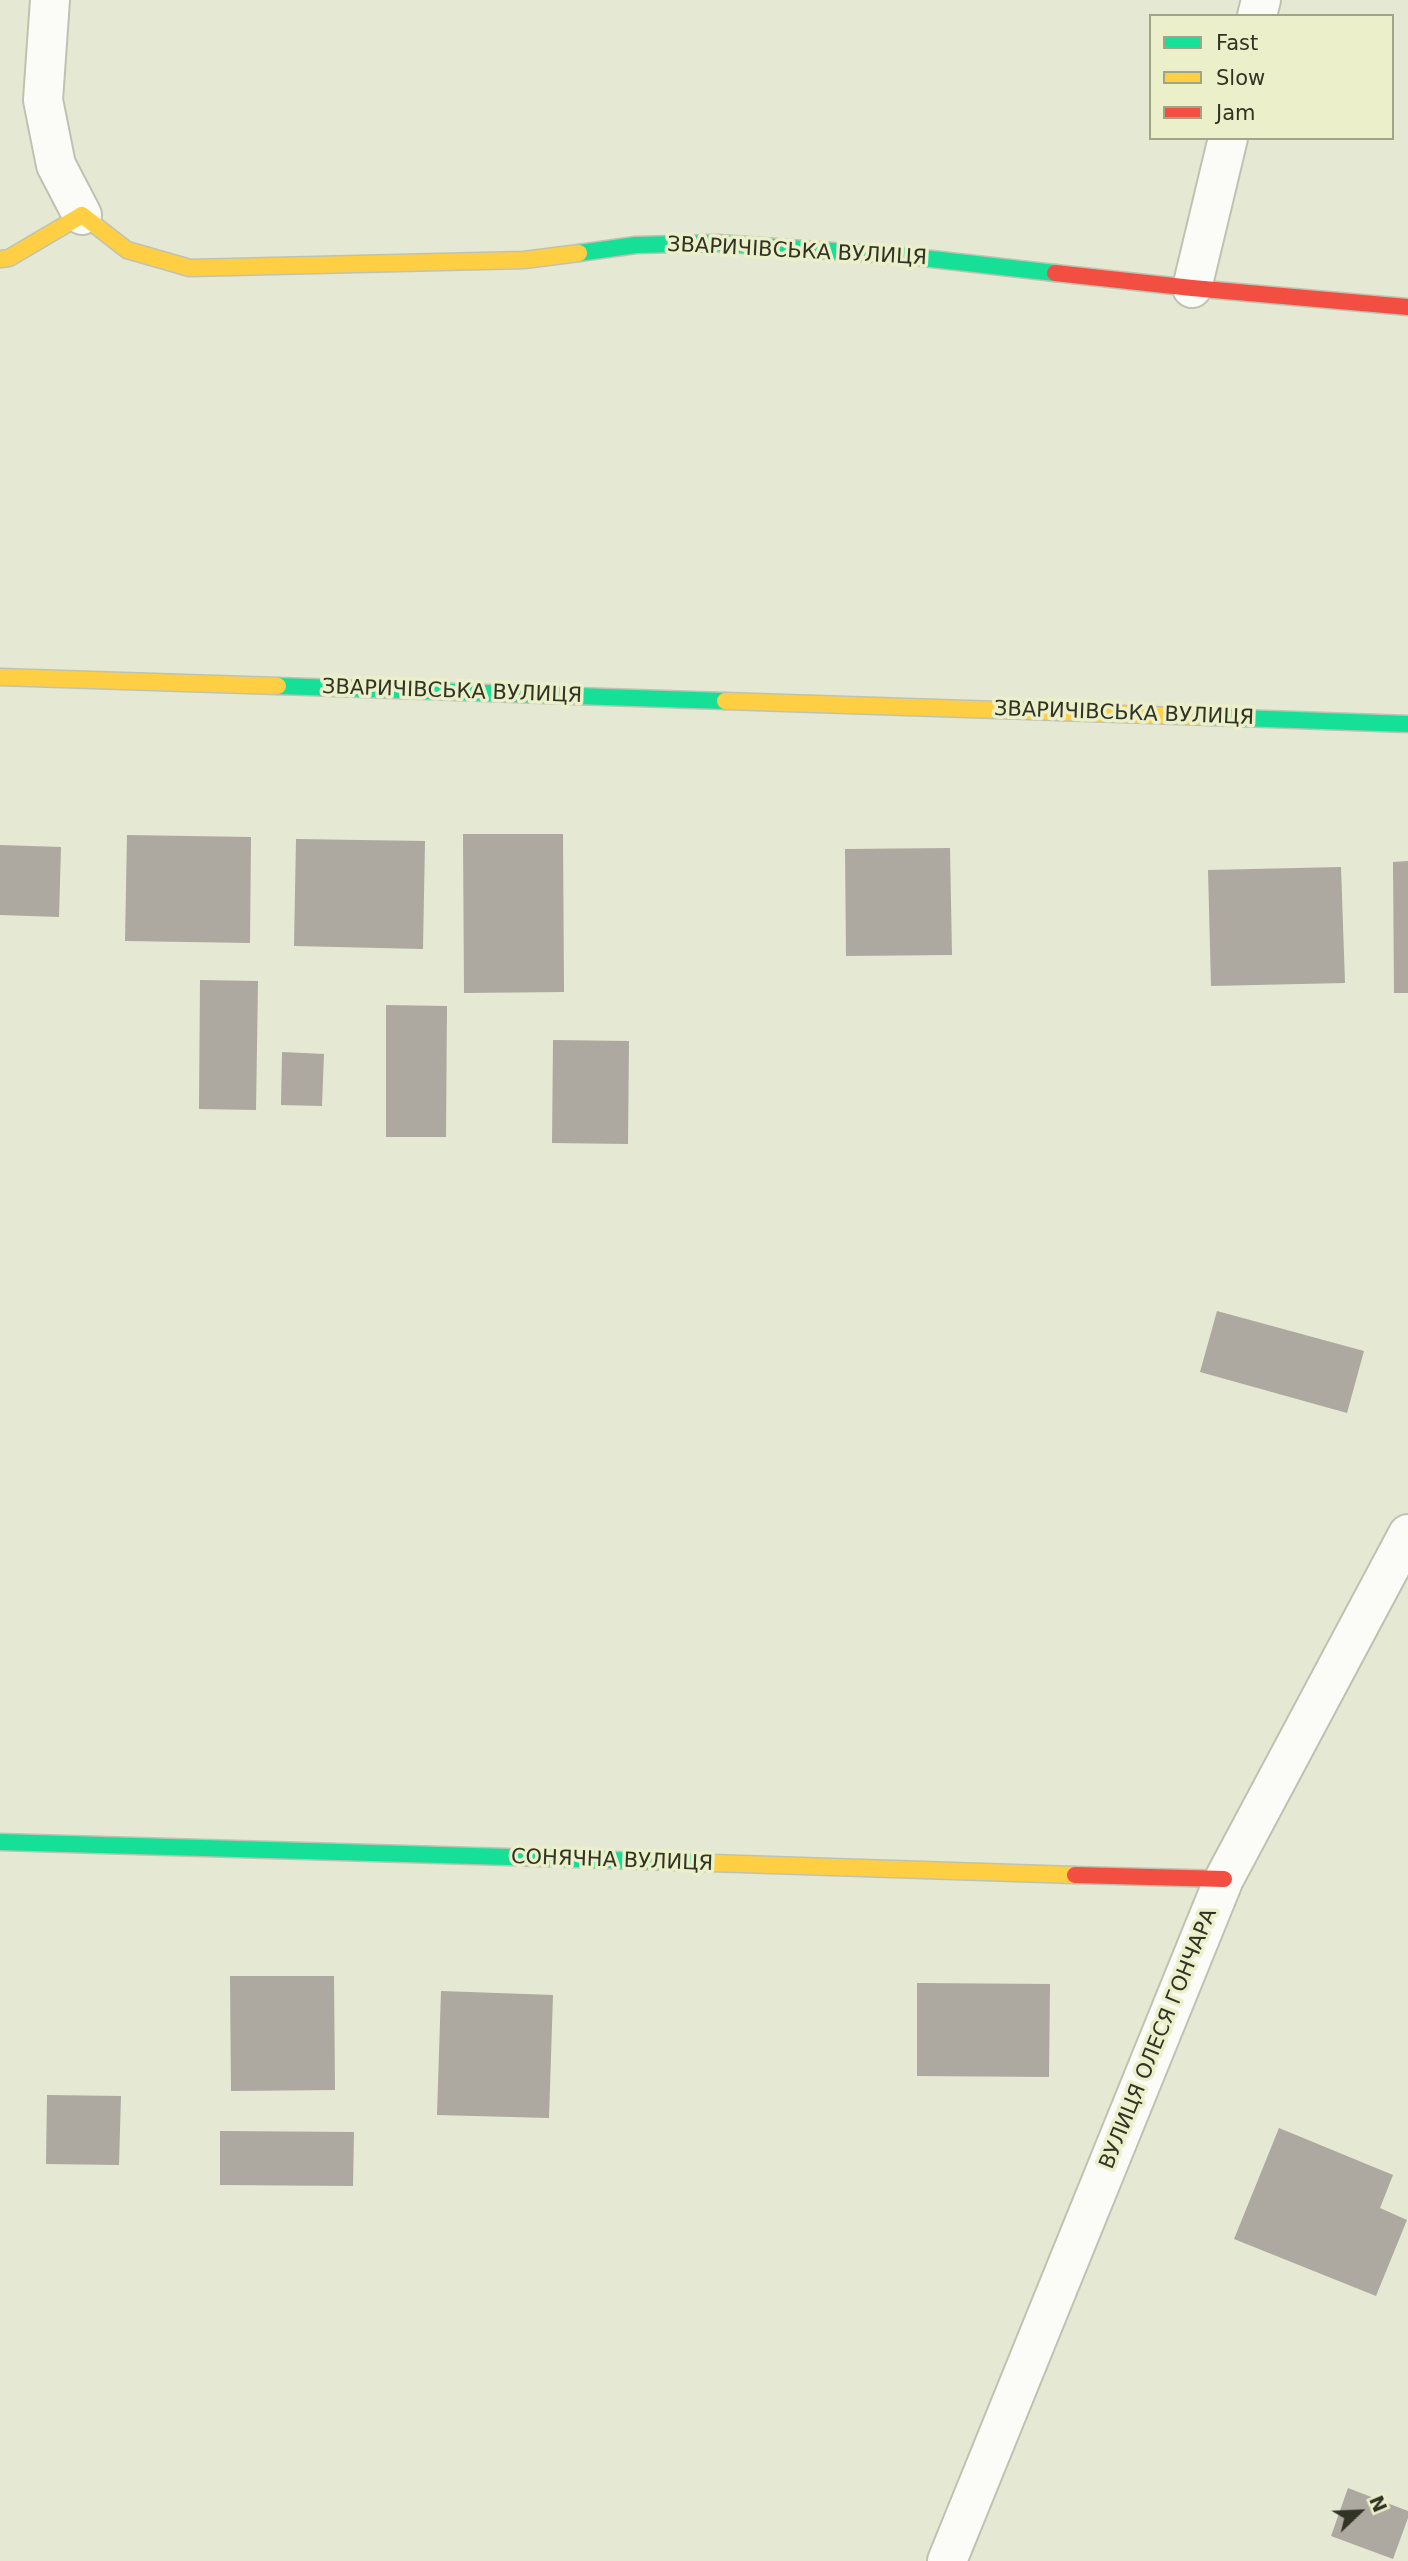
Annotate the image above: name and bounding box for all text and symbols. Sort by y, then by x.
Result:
legend [1149,14,1394,140]
text: Fast [1216,31,1258,55]
text: Slow [1216,66,1265,90]
text: Jam [1216,101,1256,125]
street label: ЗВАРИЧІВСЬКА ВУЛИЦЯ [666,233,928,271]
street label: ЗВАРИЧІВСЬКА ВУЛИЦЯ [322,675,582,709]
street label: ЗВАРИЧІВСЬКА ВУЛИЦЯ [994,697,1254,731]
street label: СОНЯЧНА ВУЛИЦЯ [510,1845,714,1877]
street label: ВУЛИЦЯ ОЛЕСЯ ГОНЧАРА [1095,1905,1223,2173]
north arrow [1324,2477,1394,2547]
text: N [1365,2492,1392,2515]

